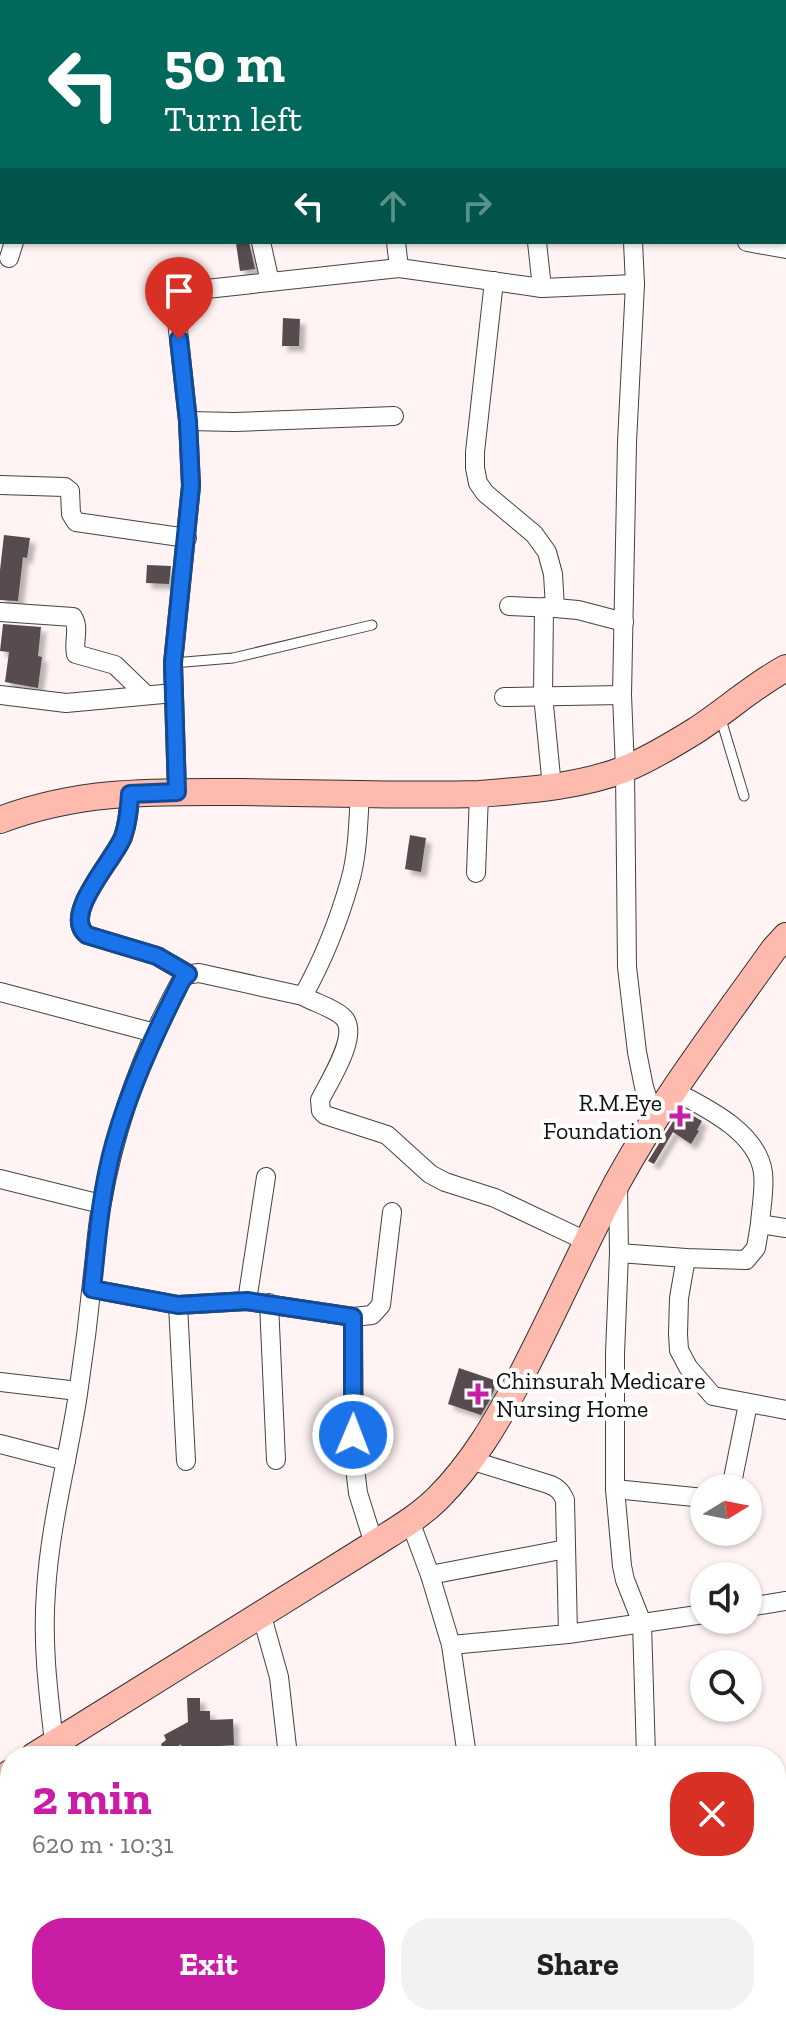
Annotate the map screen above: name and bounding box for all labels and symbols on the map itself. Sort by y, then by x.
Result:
pin [145,257,213,339]
place label: R.M.Eye Foundation [543,1088,662,1145]
marker: R.M.Eye Foundation [669,1105,691,1127]
place label: Chinsurah Medicare Nursing Home [496,1366,706,1423]
marker: Chinsurah Medicare Nursing Home [467,1383,489,1405]
position arrow [311,1393,395,1477]
north arrow [690,1474,762,1546]

